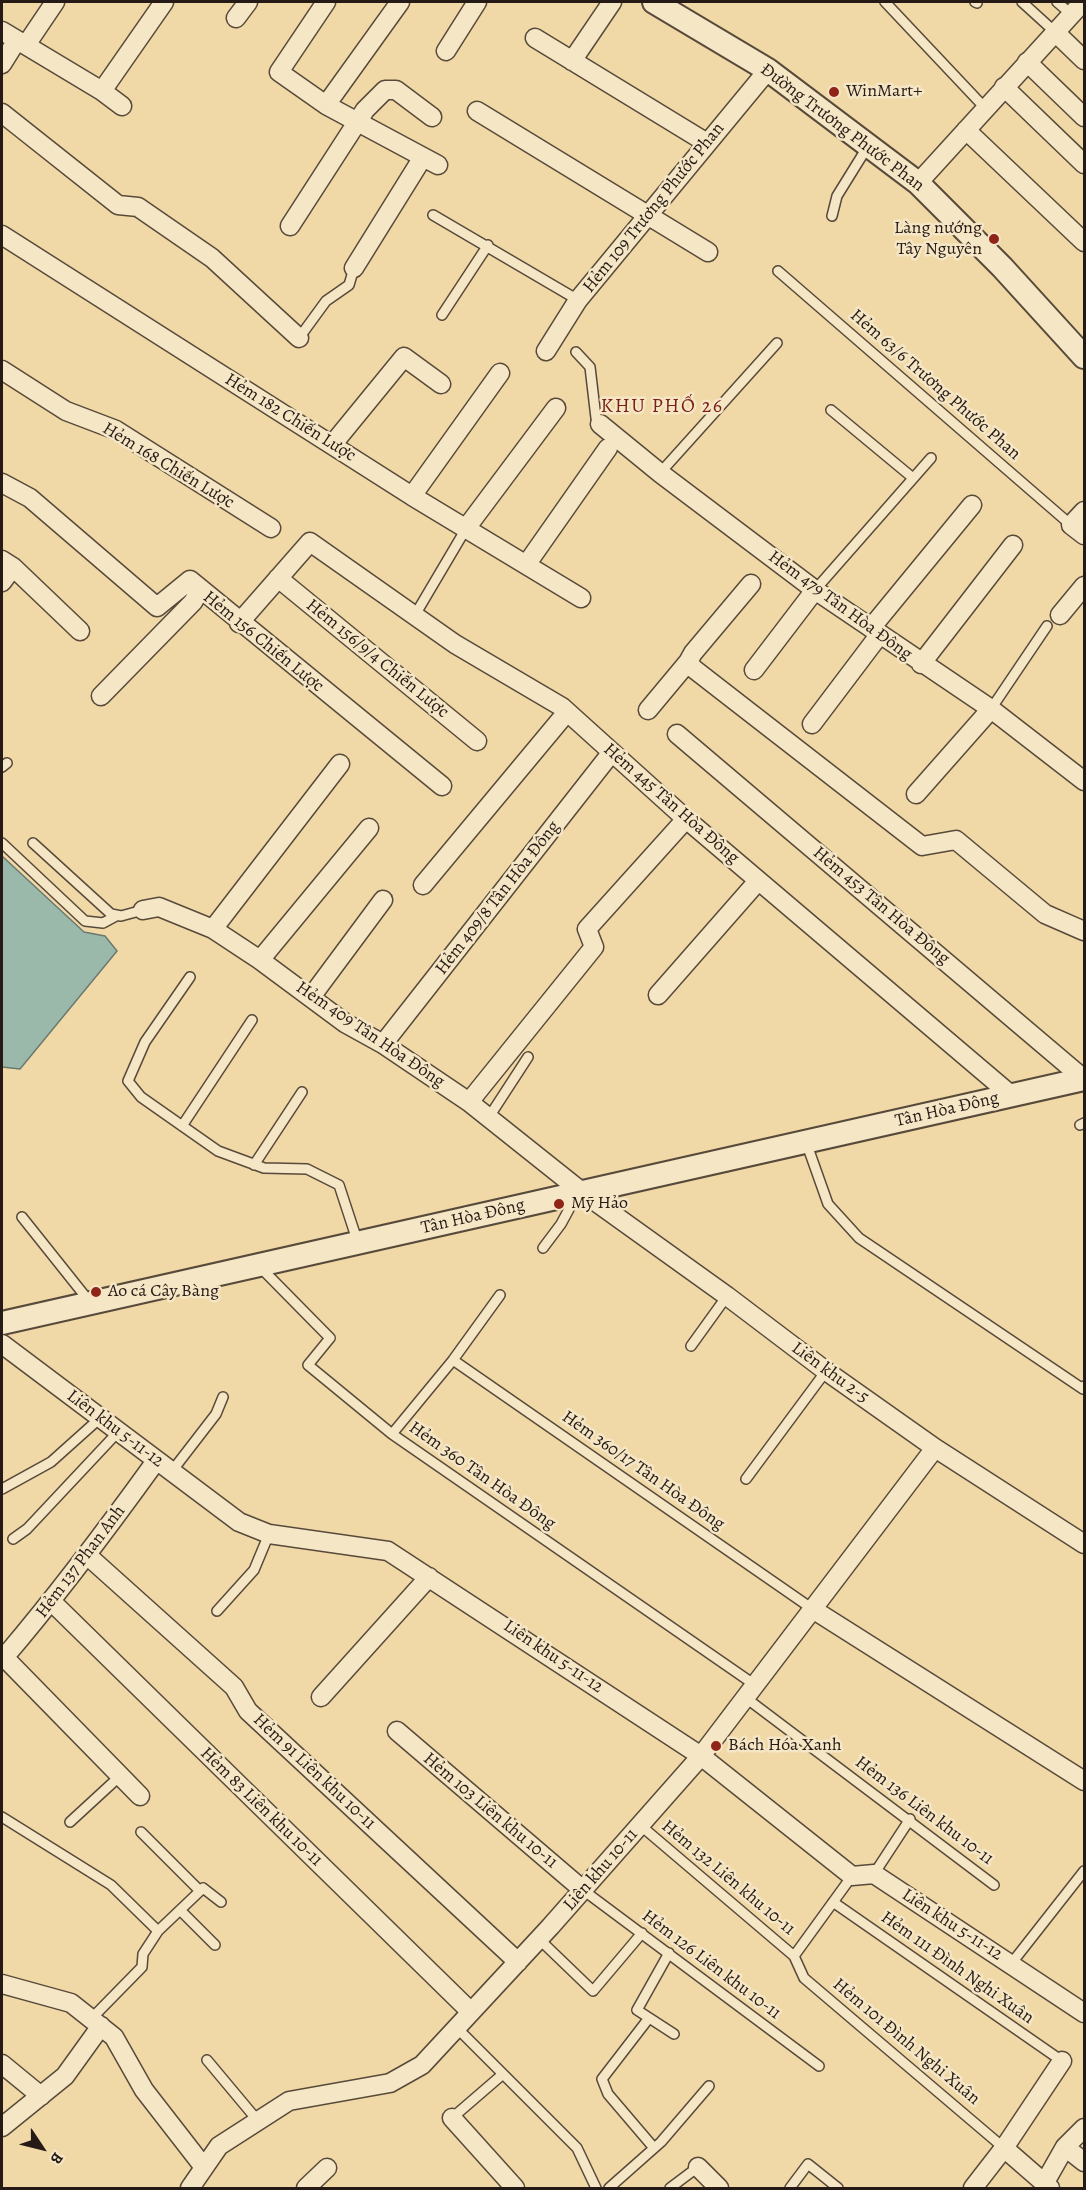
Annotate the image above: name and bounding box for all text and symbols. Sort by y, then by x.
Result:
street label: Đường Trương Phước Phan [756,59,928,197]
place label: WinMart+ [846,81,922,103]
marker: WinMart+ [827,85,841,99]
street label: Hẻm 109 Trương Phước Phan [579,118,729,298]
place label: Làng nướng Tây Nguyên [894,218,982,260]
marker: Làng nướng Tây Nguyên [987,232,1001,246]
street label: Hẻm 63/6 Trương Phước Phan [845,305,1025,465]
street label: Hẻm 182 Chiến Lược [221,369,359,467]
district label: KHU PHỐ 26 [601,395,723,419]
street label: Hẻm 168 Chiến Lược [98,418,238,514]
street label: Hẻm 479 Tân Hòa Đông [764,546,916,666]
street label: Hẻm 156 Chiến Lược [198,587,328,697]
street label: Hẻm 156/9/4 Chiến Lược [301,595,453,723]
street label: Hẻm 445 Tân Hòa Đông [599,739,743,869]
street label: Hẻm 409/8 Tân Hòa Đông [431,817,565,979]
street label: Hẻm 453 Tân Hòa Đông [808,842,954,970]
street label: Hẻm 409 Tân Hòa Đông [291,977,449,1093]
street label: Tân Hòa Đông [893,1088,1001,1132]
place label: Mỹ Hảo [571,1193,628,1215]
street label: Tân Hòa Đông [419,1195,527,1239]
marker: Mỹ Hảo [552,1197,566,1211]
place label: Ao cá Cây Bàng [108,1281,219,1303]
marker: Ao cá Cây Bàng [89,1285,103,1299]
street label: Liên khu 2-5 [787,1338,873,1408]
street label: Liên khu 5-11-12 [62,1385,168,1473]
street label: Hẻm 360/17 Tân Hòa Đông [557,1407,729,1535]
street label: Hẻm 360 Tân Hòa Đông [404,1417,560,1535]
street label: Hẻm 137 Phan Anh [32,1501,130,1623]
street label: Liên khu 5-11-12 [499,1616,607,1698]
street label: Hẻm 91 Liên khu 10-11 [248,1709,380,1835]
place label: Bách Hóa Xanh [728,1735,842,1757]
marker: Bách Hóa Xanh [709,1739,723,1753]
street label: Hẻm 83 Liên khu 10-11 [195,1743,327,1871]
street label: Hẻm 103 Liên khu 10-11 [418,1748,562,1874]
street label: Hẻm 136 Liên khu 10-11 [850,1752,998,1870]
street label: Hẻm 132 Liên khu 10-11 [657,1816,799,1940]
street label: Liên khu 10-11 [559,1824,643,1916]
street label: Liên khu 5-11-12 [897,1884,1007,1966]
street label: Hẻm 126 Liên khu 10-11 [637,1906,785,2024]
street label: Hẻm 111 Đình Nghi Xuân [876,1907,1038,2029]
street label: Hẻm 101 Đình Nghi Xuân [828,1974,984,2110]
north arrow [12,2118,72,2178]
text: B [45,2148,69,2169]

